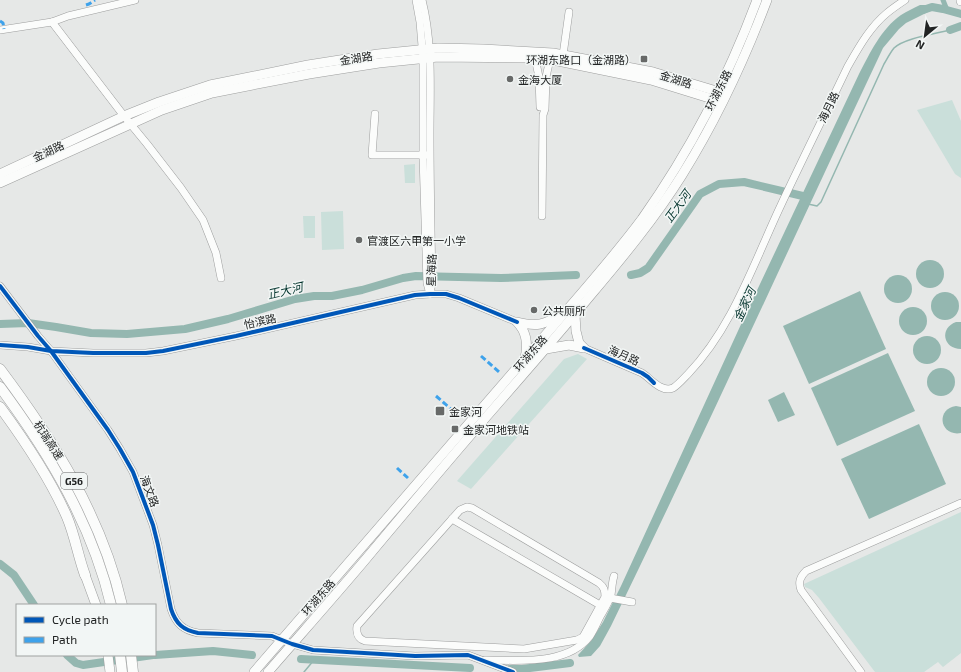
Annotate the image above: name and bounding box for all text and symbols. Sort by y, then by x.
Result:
north arrow [905,16,945,56]
text: N [913,38,927,53]
street label: 金湖路 [339,49,373,67]
place label: 环湖东路口（金湖路） [526,53,636,66]
marker: 环湖东路口（金湖路） [639,54,649,64]
street label: 环湖东路 [702,67,734,113]
street label: 金湖路 [658,68,694,90]
place label: 金海大厦 [518,73,562,86]
marker: 金海大厦 [505,74,515,84]
street label: 海月路 [815,89,841,125]
street label: 金湖路 [30,138,66,164]
water label: 正大河 [661,186,694,225]
place label: 官渡区六甲第一小学 [367,234,466,247]
marker: 官渡区六甲第一小学 [354,235,364,245]
street label: 星海路 [424,253,438,287]
water label: 正大河 [266,279,306,301]
water label: 金家河 [730,283,759,323]
place label: 公共厕所 [542,304,586,317]
marker: 公共厕所 [529,305,539,315]
street label: 怡滨路 [242,311,278,331]
street label: 环湖东路 [511,332,549,374]
street label: 海月路 [606,342,642,368]
marker: 金家河 [434,405,446,417]
place label: 金家河 [449,405,482,418]
street label: 杭瑞高速 [32,418,66,462]
place label: 金家河地铁站 [463,423,529,436]
marker: 金家河地铁站 [450,424,460,434]
road number: G56 [61,473,87,489]
street label: 海文路 [138,473,162,509]
street label: 环湖东路 [299,576,337,618]
legend [16,604,156,656]
text: Cycle path [52,612,109,626]
text: Path [52,632,77,646]

